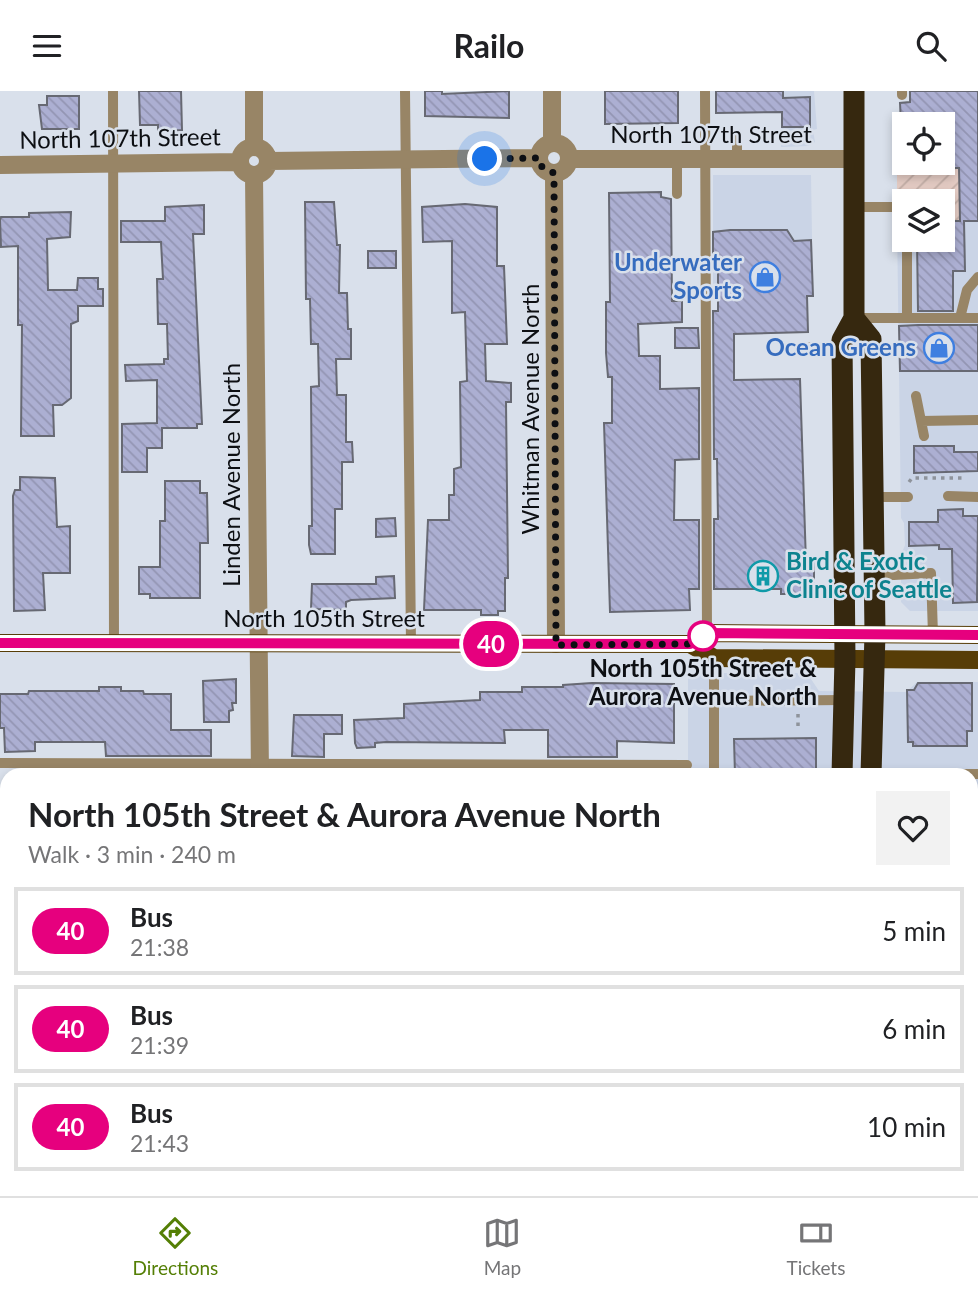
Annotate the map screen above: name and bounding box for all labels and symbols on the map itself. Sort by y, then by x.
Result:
street label: North 107th Street [610,119,812,148]
street label: North 107th Street [19,121,221,154]
your location [467,141,502,176]
place label: Underwater Sports [614,247,742,304]
shop icon: Underwater Sports [748,260,782,294]
street label: Whitman Avenue North [515,284,544,534]
shop icon: Ocean Greens [922,331,956,365]
place label: Ocean Greens [765,332,916,361]
street label: Linden Avenue North [216,363,245,587]
place label: Bird & Exotic Clinic of Seattle [786,546,952,603]
building icon: Bird & Exotic Clinic of Seattle [746,559,780,593]
street label: North 105th Street [223,603,425,632]
line badge: 40 [460,621,522,667]
marker: North 105th Street & Aurora Avenue North [688,621,718,651]
place label: North 105th Street & Aurora Avenue North [588,653,817,710]

